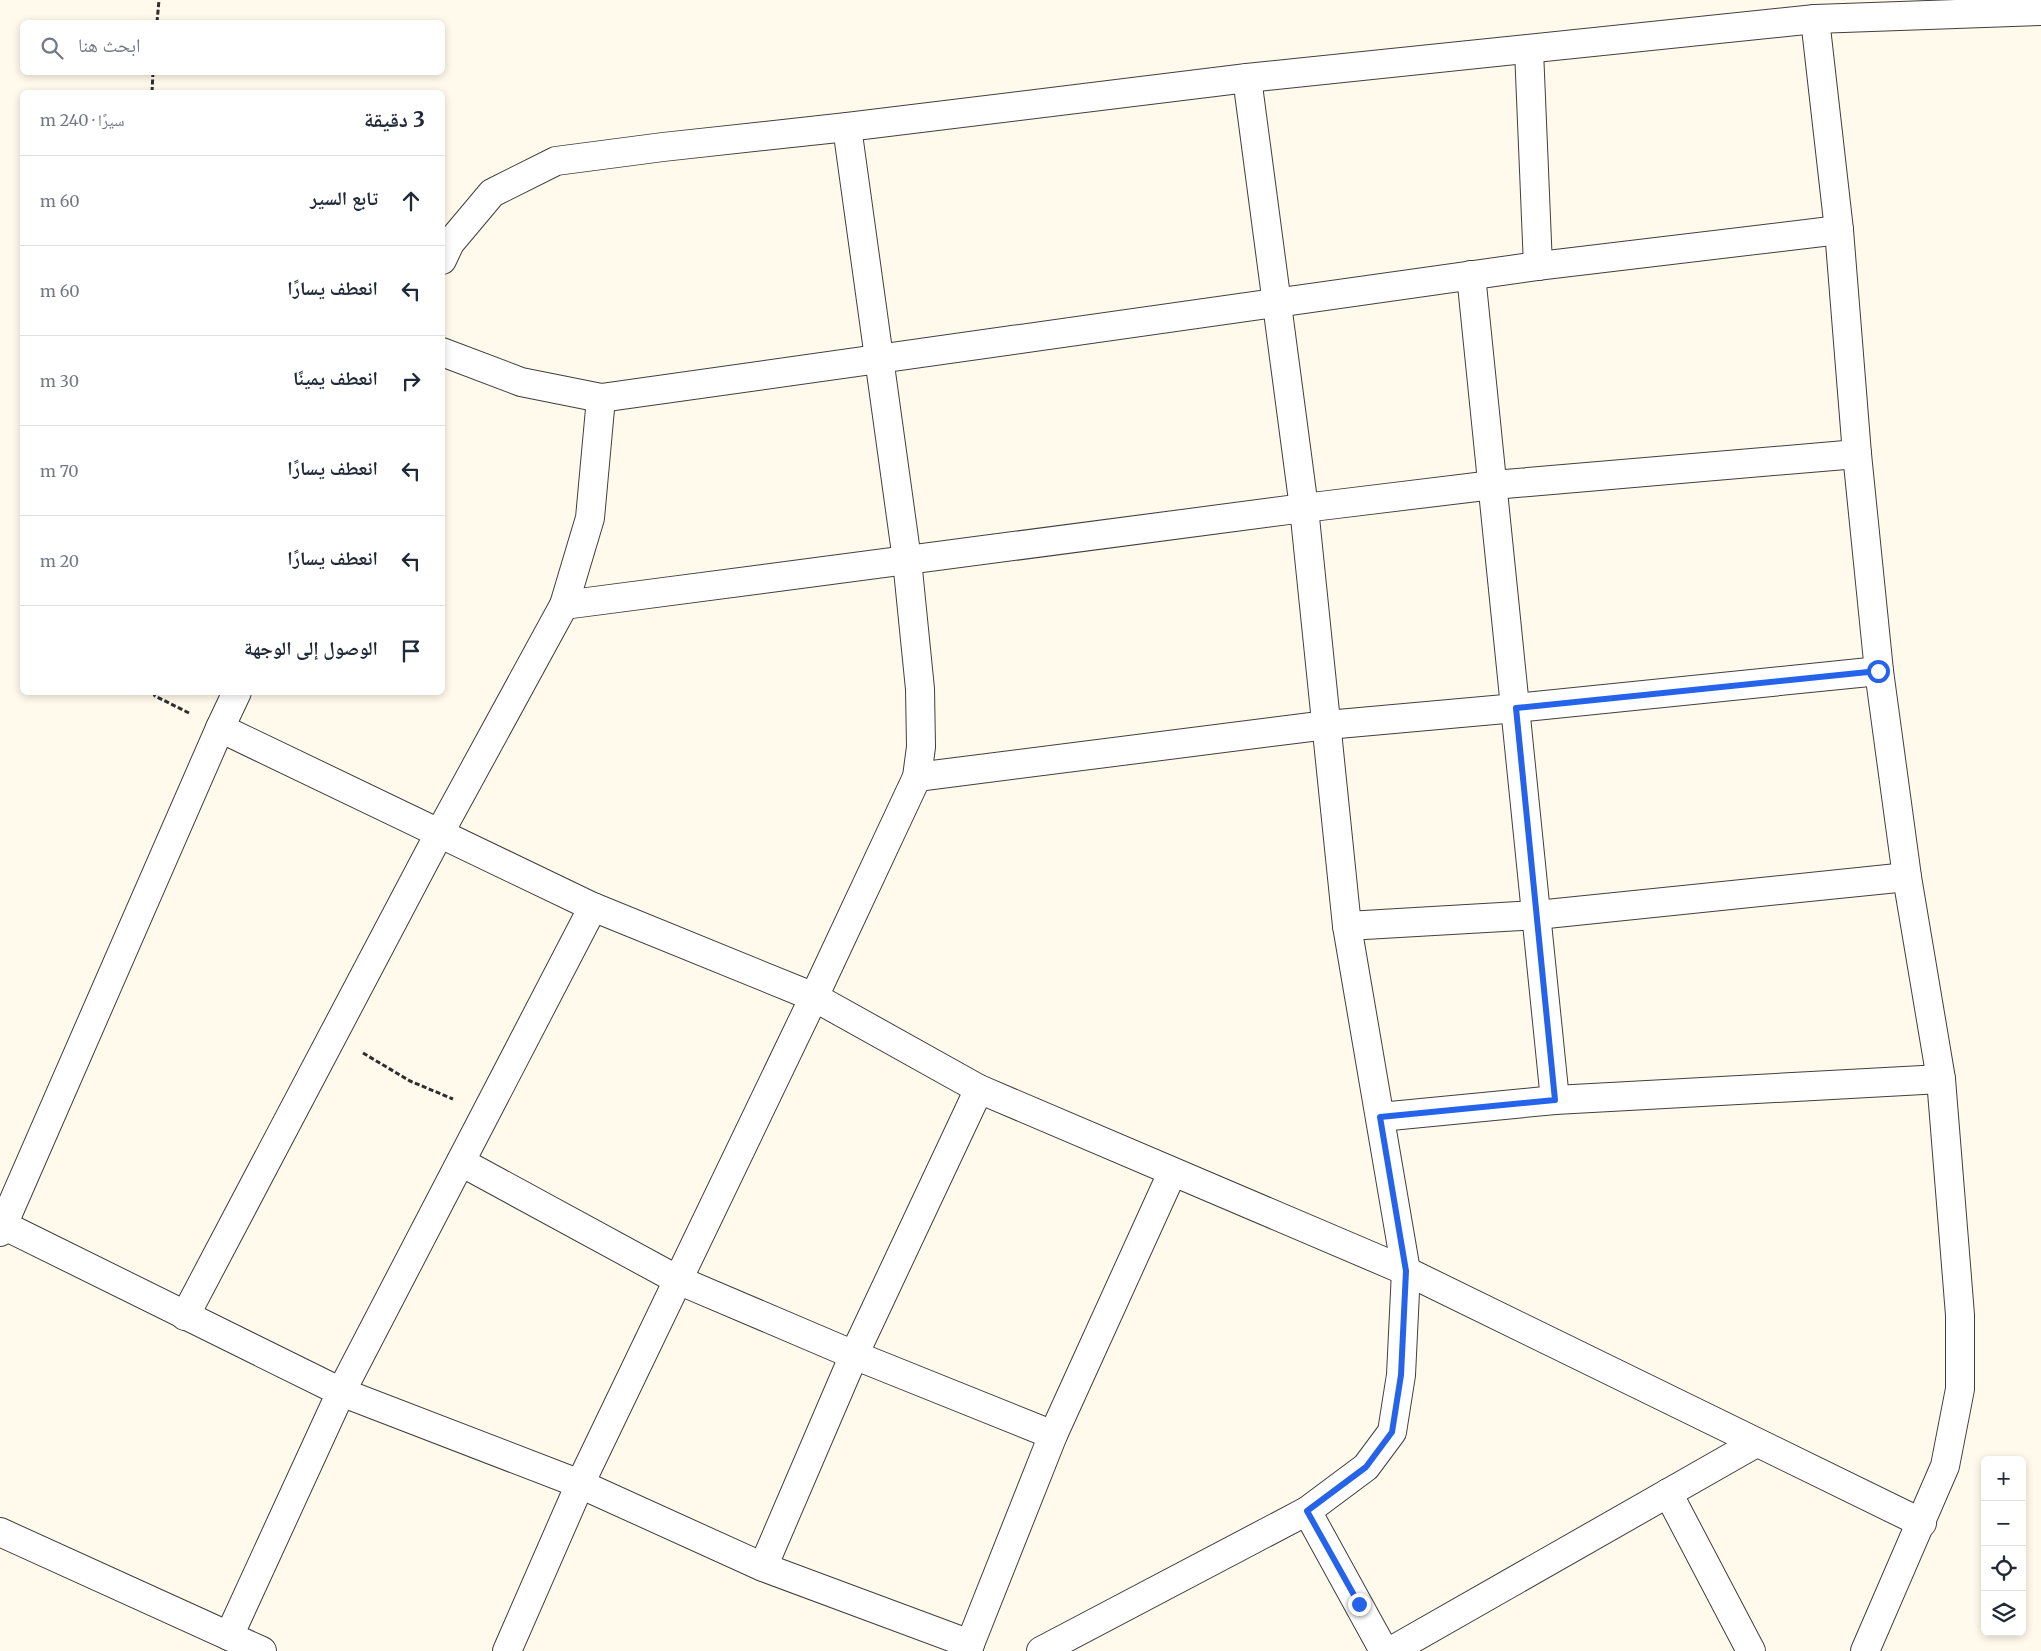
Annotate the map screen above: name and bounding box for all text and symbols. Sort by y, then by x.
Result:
search box [20,20,445,75]
text: ابحث هنا [78,33,140,57]
icon: search [38,34,66,62]
text: 3 دقيقة [364,106,425,133]
text: سيرًا · 240 m [40,110,125,130]
text: تابع السير [310,186,378,210]
icon: ahead [397,187,425,215]
text: 60 m [40,191,80,211]
text: انعطف يسارًا [287,276,378,300]
icon: left [397,277,425,305]
text: 60 m [40,281,80,301]
text: انعطف يمينًا [293,366,378,390]
icon: right [397,367,425,395]
text: 30 m [40,371,79,391]
text: انعطف يسارًا [287,456,378,480]
icon: left [397,457,425,485]
text: 70 m [40,461,79,481]
text: انعطف يسارًا [287,546,378,570]
icon: left [397,547,425,575]
text: 20 m [40,551,79,571]
text: الوصول إلى الوجهة [244,636,378,660]
icon: arrive [397,637,425,665]
route start [1867,660,1890,683]
map controls [1981,1456,2026,1636]
button: + [1981,1456,2026,1501]
button: − [1981,1501,2026,1546]
button: locate [1981,1546,2026,1591]
button: layers [1981,1591,2026,1636]
route end [1348,1593,1371,1616]

